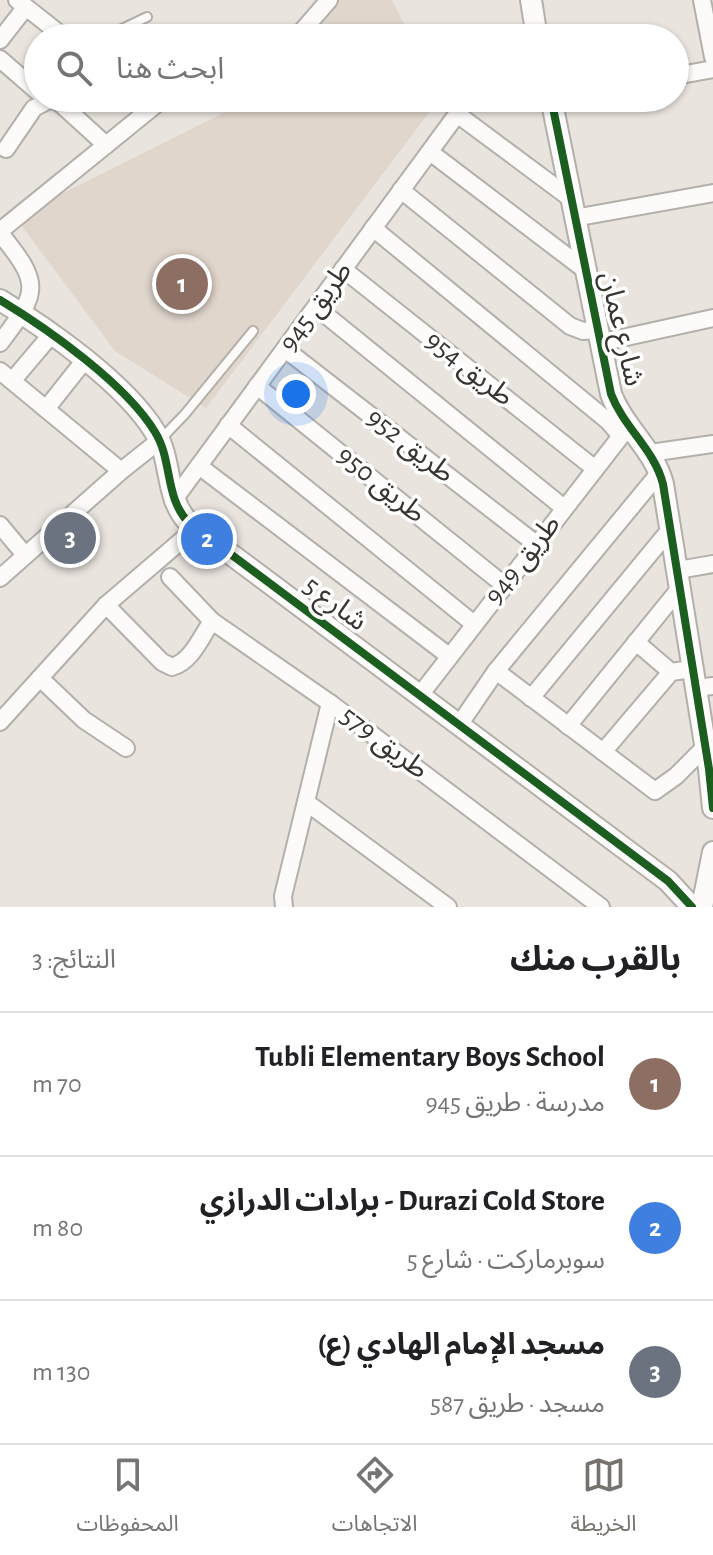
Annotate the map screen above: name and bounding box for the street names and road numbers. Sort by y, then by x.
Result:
street label: طريق 945 [274,257,359,358]
street label: شارع عمان [589,269,648,390]
street label: طريق 954 [418,326,518,413]
street label: طريق 952 [360,403,459,490]
street label: طريق 950 [330,441,430,530]
street label: طريق 949 [480,510,568,611]
street label: شارع 5 [295,571,372,641]
street label: طريق 579 [334,701,433,786]

